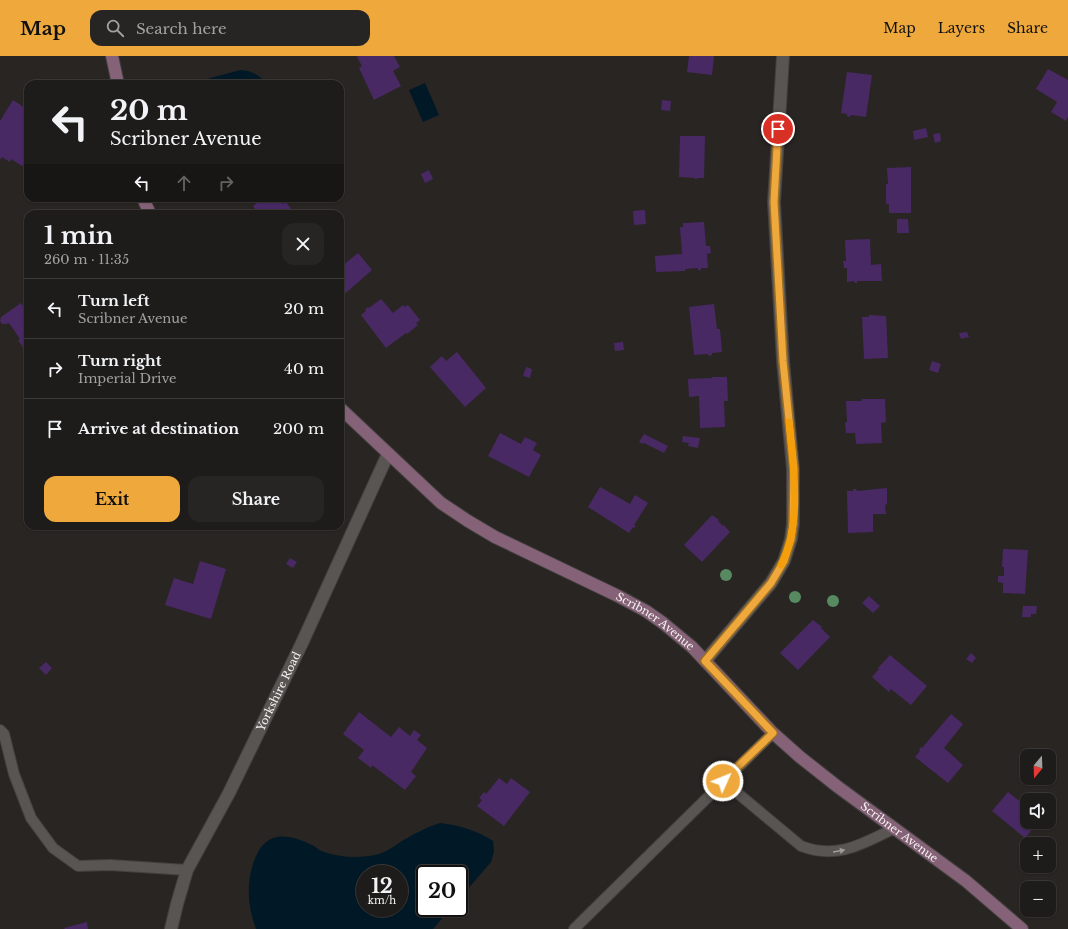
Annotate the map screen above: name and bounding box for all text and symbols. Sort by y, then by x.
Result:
search box [90,10,370,46]
text: Map [20,17,66,40]
icon: search [104,17,126,39]
text: Search here [136,19,227,38]
text: Map [883,19,916,37]
text: Layers [938,19,985,37]
text: Share [1007,19,1048,37]
text: 20 m [110,93,188,128]
icon: left [44,96,96,148]
pin [761,112,795,146]
icon: arrive [767,118,789,140]
text: Scribner Avenue [110,128,262,150]
icon: left [131,172,153,194]
icon: ahead [173,172,195,194]
icon: right [215,172,237,194]
text: 1 min [44,221,114,250]
button: close [282,223,324,265]
text: 260 m · 11:35 [44,251,129,268]
text: Turn left [78,291,149,310]
icon: left [44,298,66,320]
text: 20 m [284,299,324,318]
text: Scribner Avenue [78,310,187,327]
text: Turn right [78,351,161,370]
icon: right [44,358,66,380]
text: 40 m [284,359,324,378]
text: Imperial Drive [78,370,177,387]
icon: arrive [44,418,66,440]
text: Arrive at destination [78,419,239,438]
text: 200 m [273,419,324,438]
button: Exit [44,476,180,522]
button: Share [188,476,324,522]
street label: Scribner Avenue [614,589,697,653]
street label: Yorkshire Road [253,649,304,734]
north arrow [1020,749,1056,785]
map controls [1020,749,1056,917]
position arrow [702,760,744,802]
button: sound [1020,793,1056,829]
street label: Scribner Avenue [858,799,941,865]
button: + [1020,837,1056,873]
one-way arrow [832,848,845,854]
speed limit sign: 20 [416,865,468,917]
text: 12 [371,874,393,898]
button: − [1020,881,1056,917]
text: km/h [368,894,396,907]

